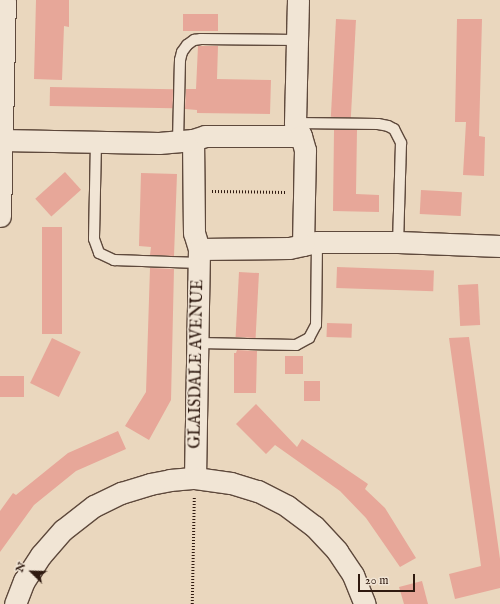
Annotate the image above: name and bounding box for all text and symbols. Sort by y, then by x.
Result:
street label: GLAISDALE AVENUE [186,279,208,449]
north arrow [12,552,52,592]
text: N [13,560,29,574]
scale bar [360,566,417,592]
text: 20 m [365,573,388,588]

